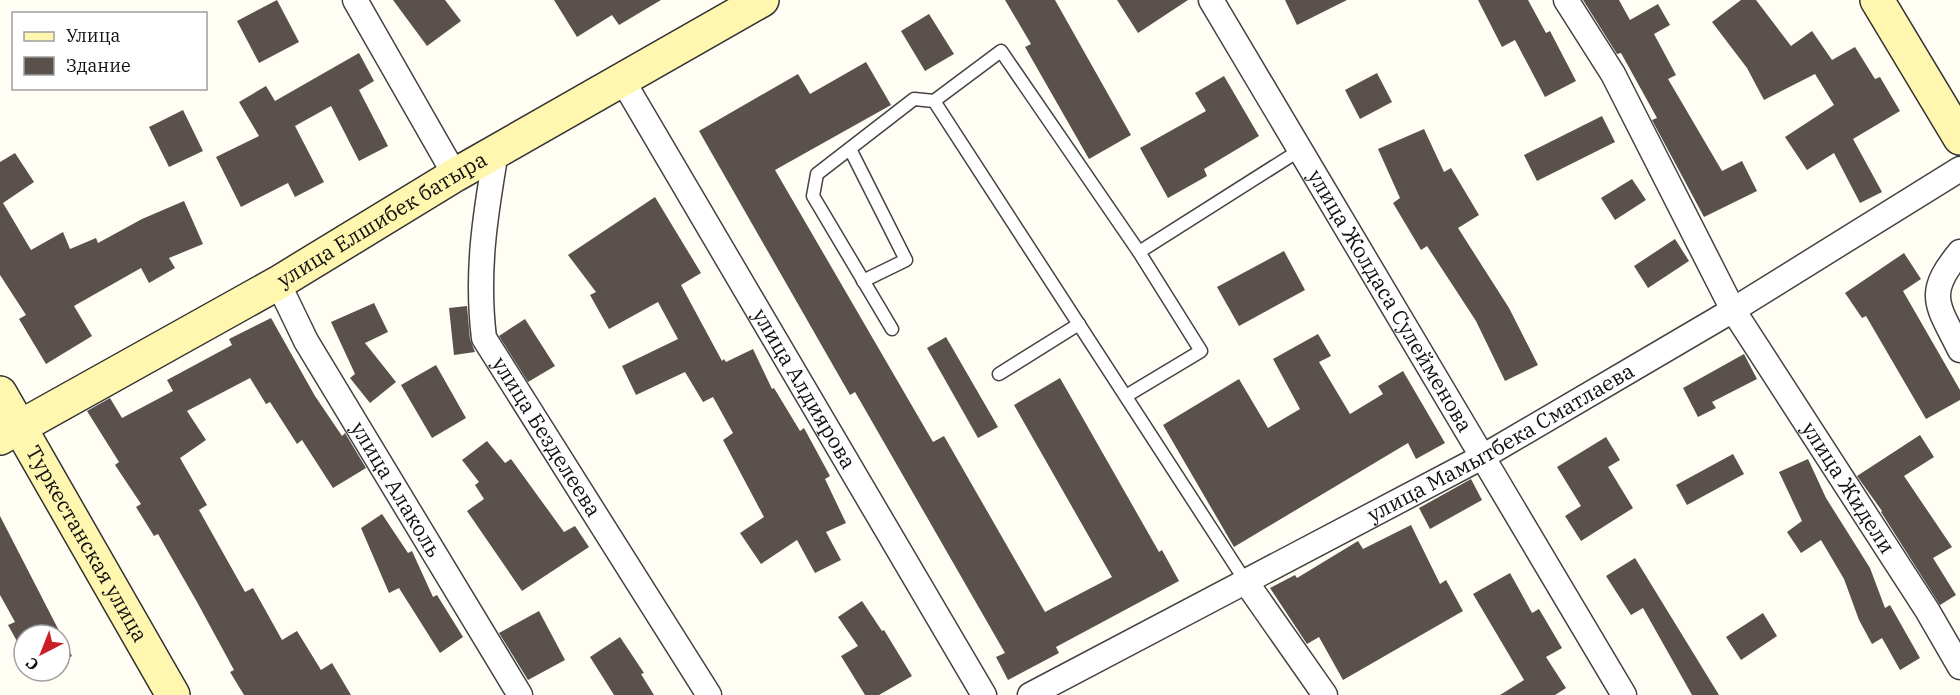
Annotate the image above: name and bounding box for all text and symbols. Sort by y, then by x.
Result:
legend [12,12,207,90]
text: Улица [66,24,121,47]
text: Здание [66,54,131,77]
street label: улица Елшибек батыра [271,145,492,293]
street label: улица Жолдаса Сулейменова [1302,164,1480,437]
street label: улица Алдиярова [747,303,863,474]
street label: улица Безделеева [486,351,608,522]
street label: улица Мамытбека Сматлаева [1362,356,1639,528]
street label: улица Алаколь [345,416,448,562]
street label: улица Жидели [1796,416,1902,559]
street label: Туркестанская улица [20,440,155,647]
north arrow [12,623,72,683]
text: С [21,653,43,675]

